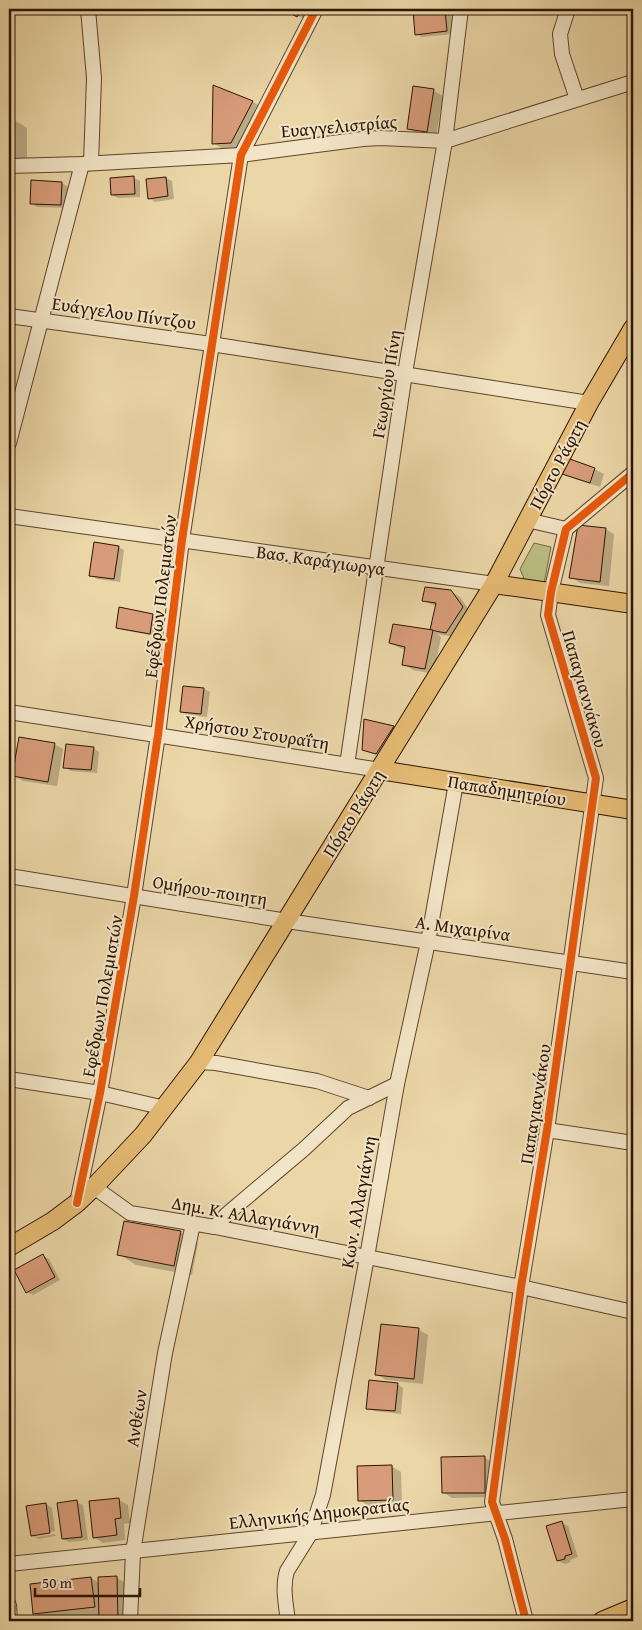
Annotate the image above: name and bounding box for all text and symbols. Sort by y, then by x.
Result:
street label: Ευαγγελιστρίας [280,107,399,145]
street label: Ευάγγελου Πίντζου [50,290,198,336]
street label: Γεωργίου Πίνη [364,328,408,440]
street label: Πόρτο Ράφτη [522,414,592,514]
street label: Εφέδρων Πολεμιστών [137,513,183,679]
street label: Βασ. Καράγιωργα [255,538,387,582]
street label: Παπαγιαννάκου [555,627,615,751]
street label: Χρήστου Στουραΐτη [183,707,331,757]
street label: Πόρτο Ράφτη [315,764,391,862]
street label: Παπαδημητρίου [446,767,568,813]
street label: Ομήρου-ποιητη [151,868,269,912]
street label: Α. Μιχαιρίνα [414,908,513,948]
street label: Εφέδρων Πολεμιστών [74,913,130,1079]
street label: Παπαγιαννάκου [512,1042,558,1166]
street label: Κων. Αλλαγιάννη [333,1134,383,1270]
street label: Δημ. Κ. Αλλαγιάννη [170,1189,322,1241]
street label: Ανθέων [118,1387,154,1449]
street label: Ελληνικής Δημοκρατίας [228,1490,411,1536]
scale bar [35,1565,140,1597]
text: 50 m [42,1572,73,1593]

